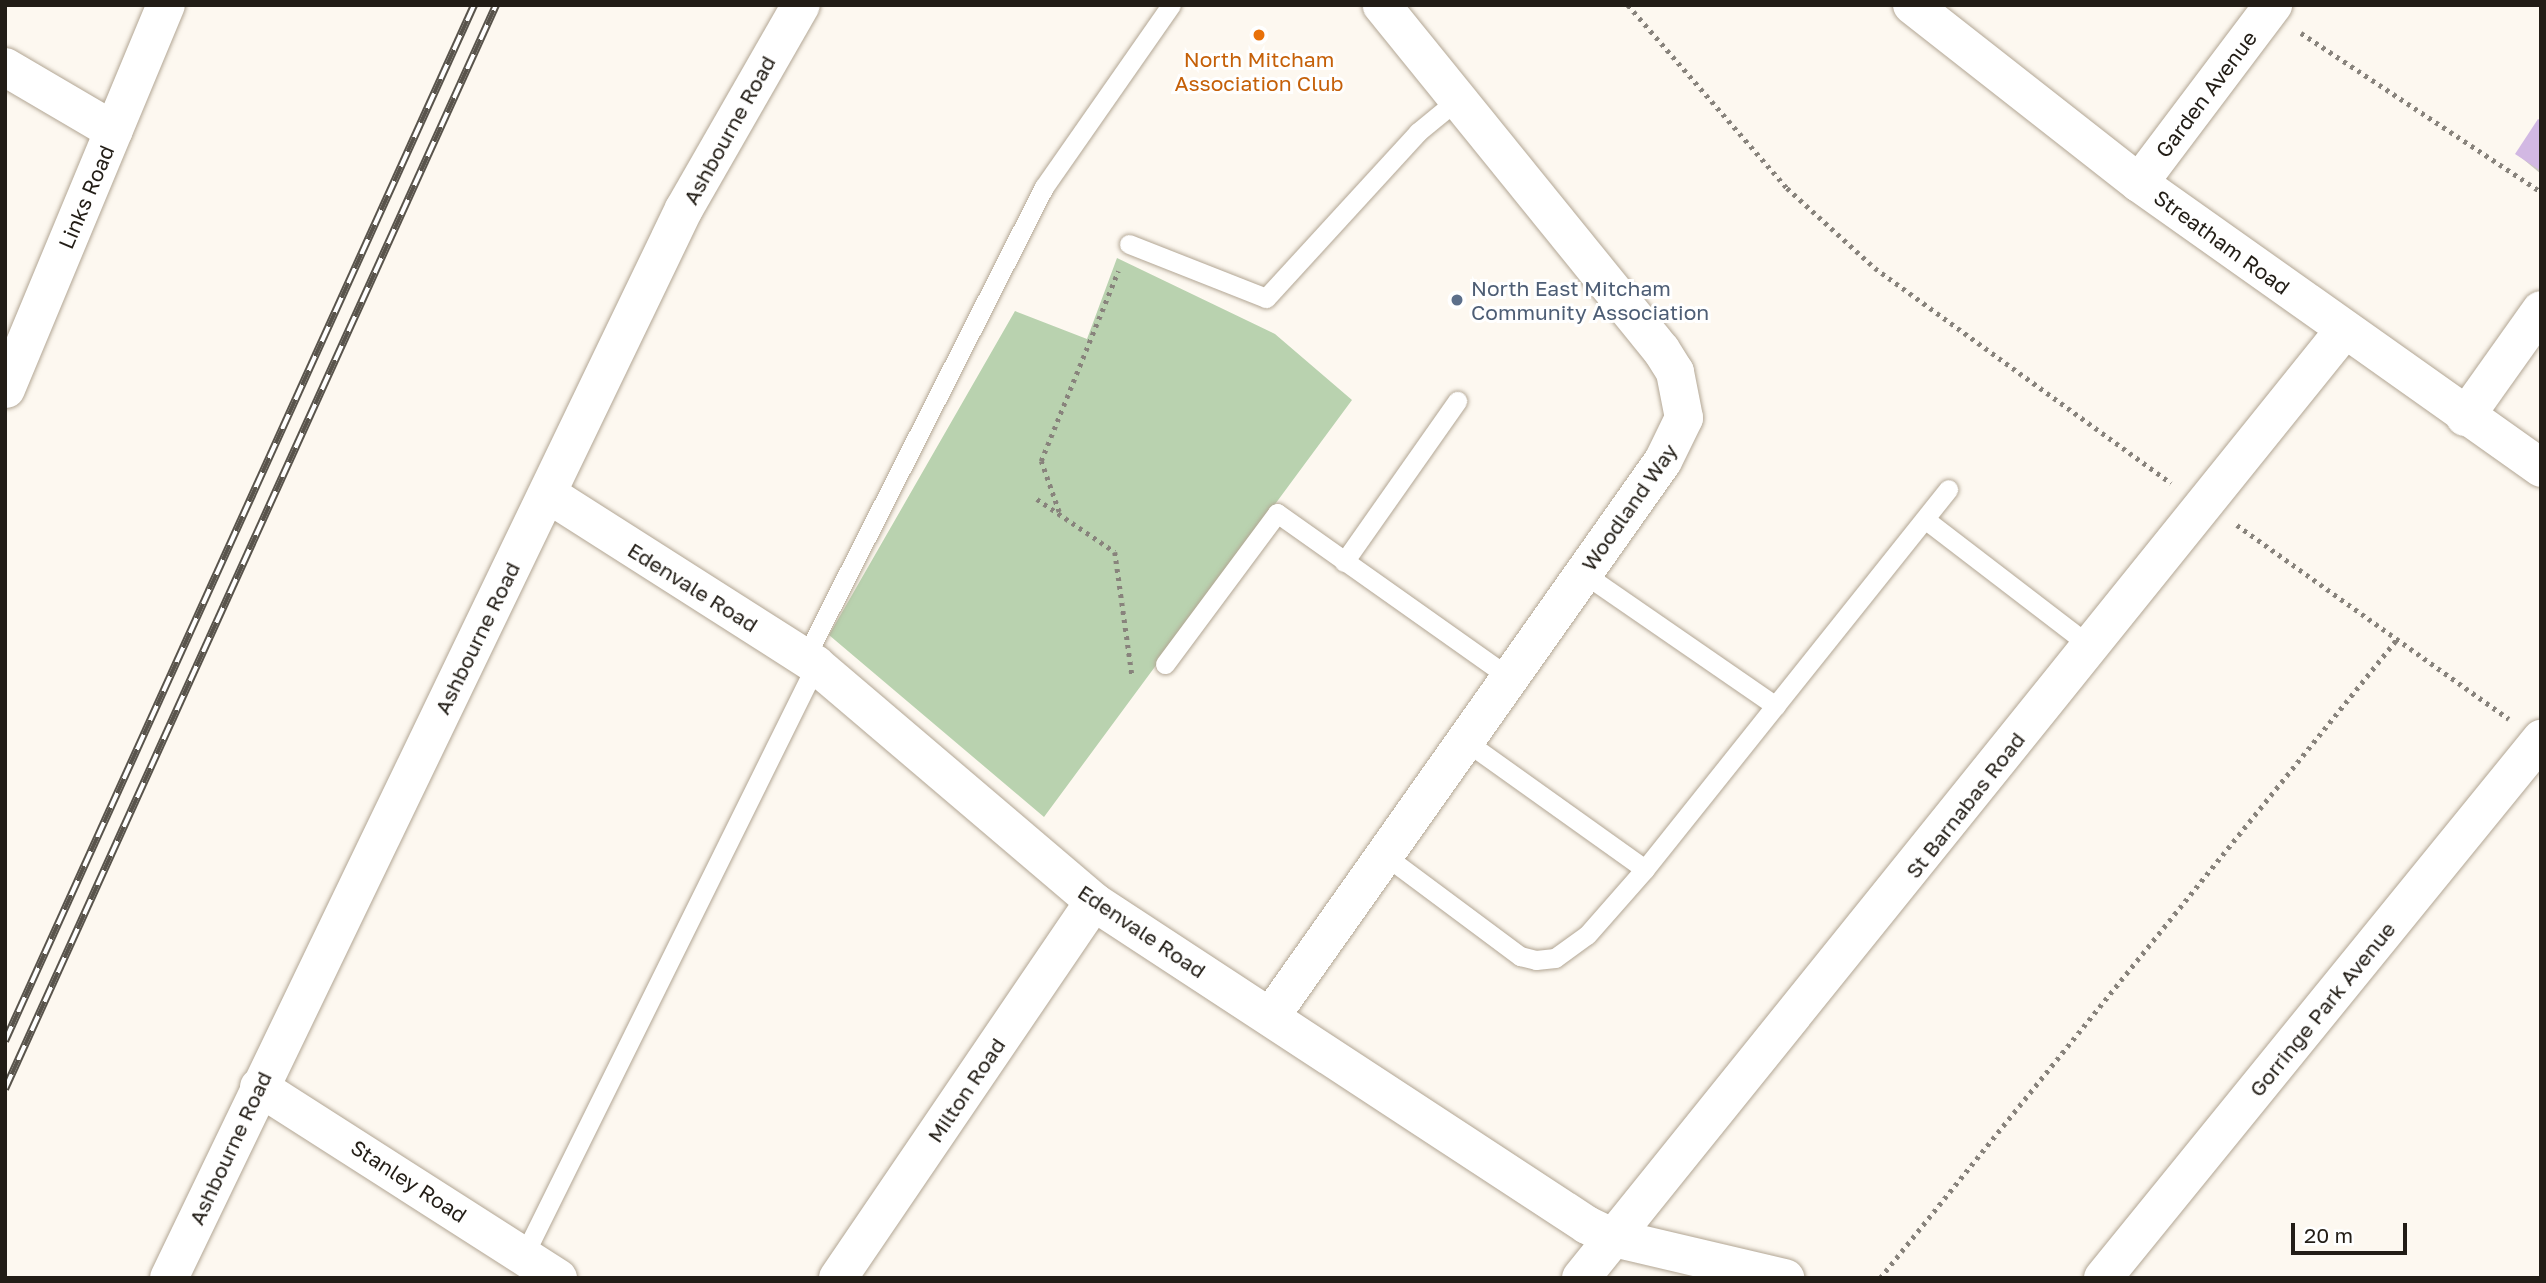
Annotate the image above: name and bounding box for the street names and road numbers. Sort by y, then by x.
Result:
street label: Garden Avenue [2150,26,2262,162]
street label: Ashbourne Road [678,51,780,209]
street label: Links Road [53,141,119,253]
street label: Streatham Road [2149,184,2295,300]
street label: Woodland Way [1576,438,1682,576]
street label: Edenvale Road [623,537,763,637]
street label: Ashbourne Road [429,558,525,718]
street label: St Barnabas Road [1900,727,2030,883]
street label: Edenvale Road [1073,879,1211,983]
street label: Gorringe Park Avenue [2244,917,2400,1101]
street label: Milton Road [922,1033,1010,1147]
street label: Ashbourne Road [183,1067,277,1229]
street label: Stanley Road [346,1134,472,1228]

